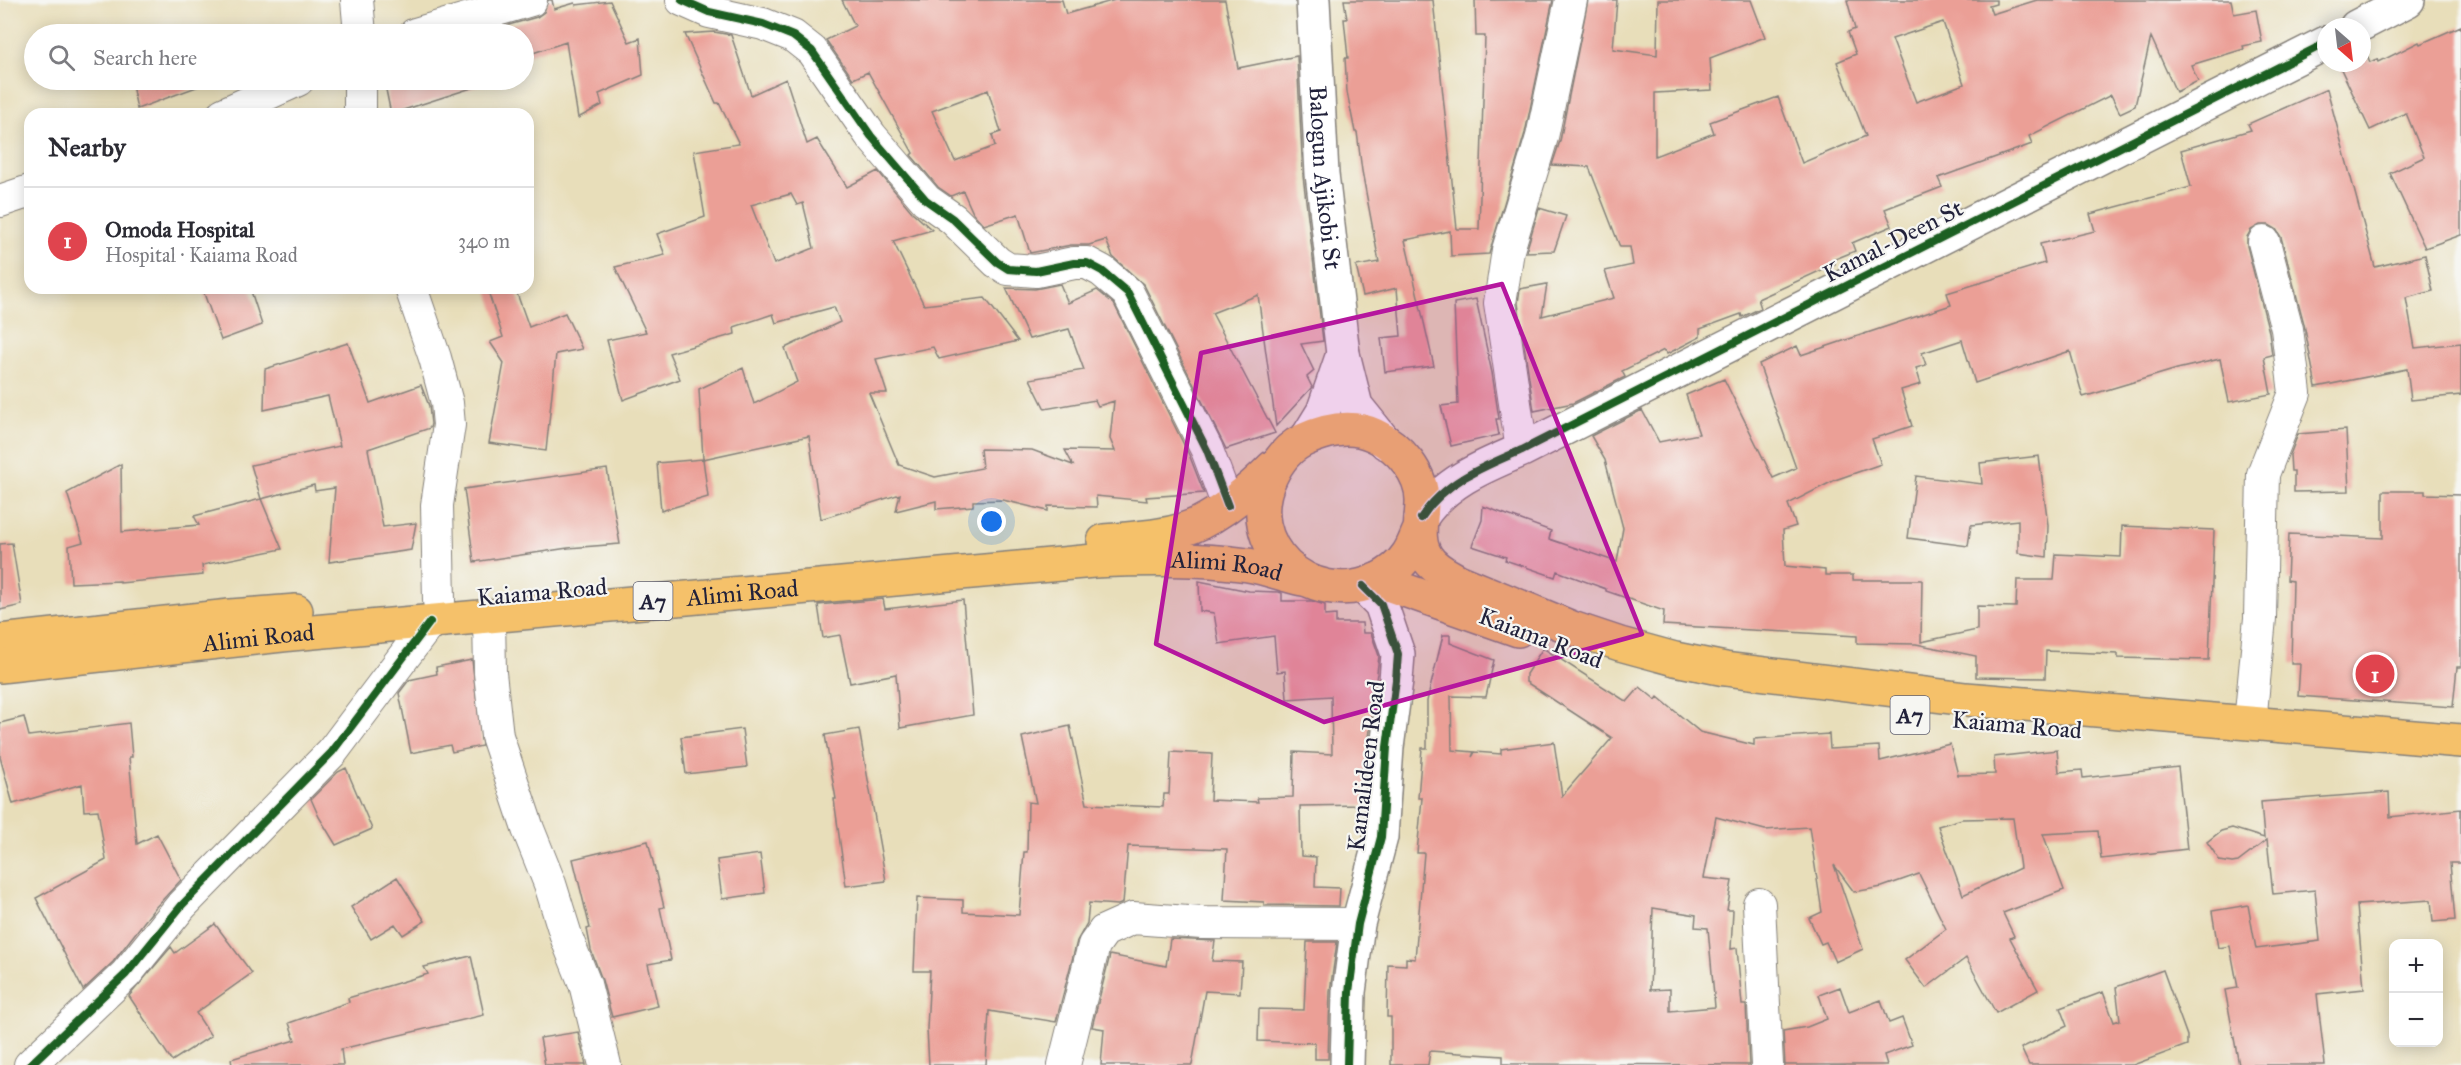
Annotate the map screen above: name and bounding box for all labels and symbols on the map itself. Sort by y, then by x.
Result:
north arrow [2317,18,2371,72]
street label: Balogun Ajikobi St [1302,85,1348,272]
street label: Kamal-Deen St [1818,193,1969,289]
your location [977,507,1006,536]
street label: Alimi Road [1169,545,1286,588]
street label: Kaiama Road [476,571,608,613]
street label: Alimi Road [684,573,800,613]
road number: A7 [634,582,672,620]
street label: Kaiama Road [1475,601,1607,675]
street label: Alimi Road [200,617,316,659]
pin: 1 [2356,652,2394,696]
street label: Kamalideen Road [1341,679,1391,853]
road number: A7 [1890,696,1930,734]
street label: Kaiama Road [1951,704,2083,746]

